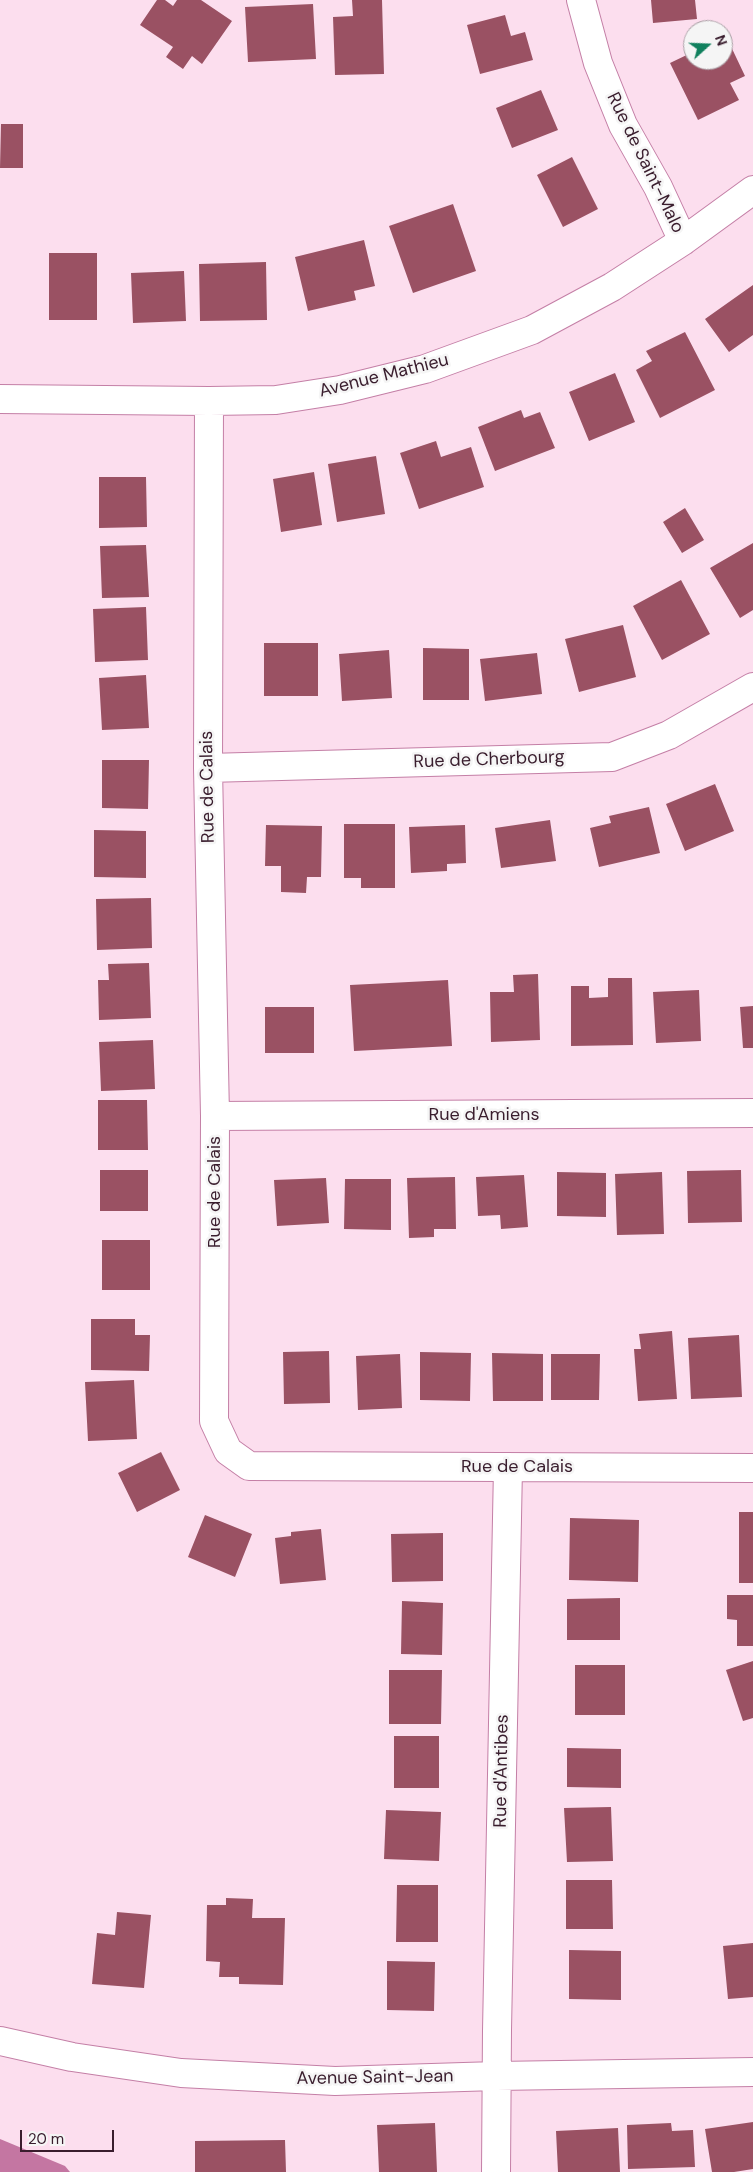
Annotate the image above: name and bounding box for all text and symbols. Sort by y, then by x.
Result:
north arrow [683,20,733,70]
text: N [711,32,731,48]
street label: Rue de Saint-Malo [602,89,688,237]
street label: Avenue Mathieu [317,349,451,403]
street label: Rue de Calais [196,731,220,843]
street label: Rue de Cherbourg [413,747,565,773]
street label: Rue d'Amiens [429,1104,539,1126]
street label: Rue de Calais [204,1136,226,1248]
street label: Rue de Calais [461,1456,573,1478]
street label: Rue d'Antibes [490,1714,514,1828]
street label: Avenue Saint-Jean [296,2066,454,2090]
scale bar [22,2120,116,2152]
text: 20 m [28,2129,64,2149]

